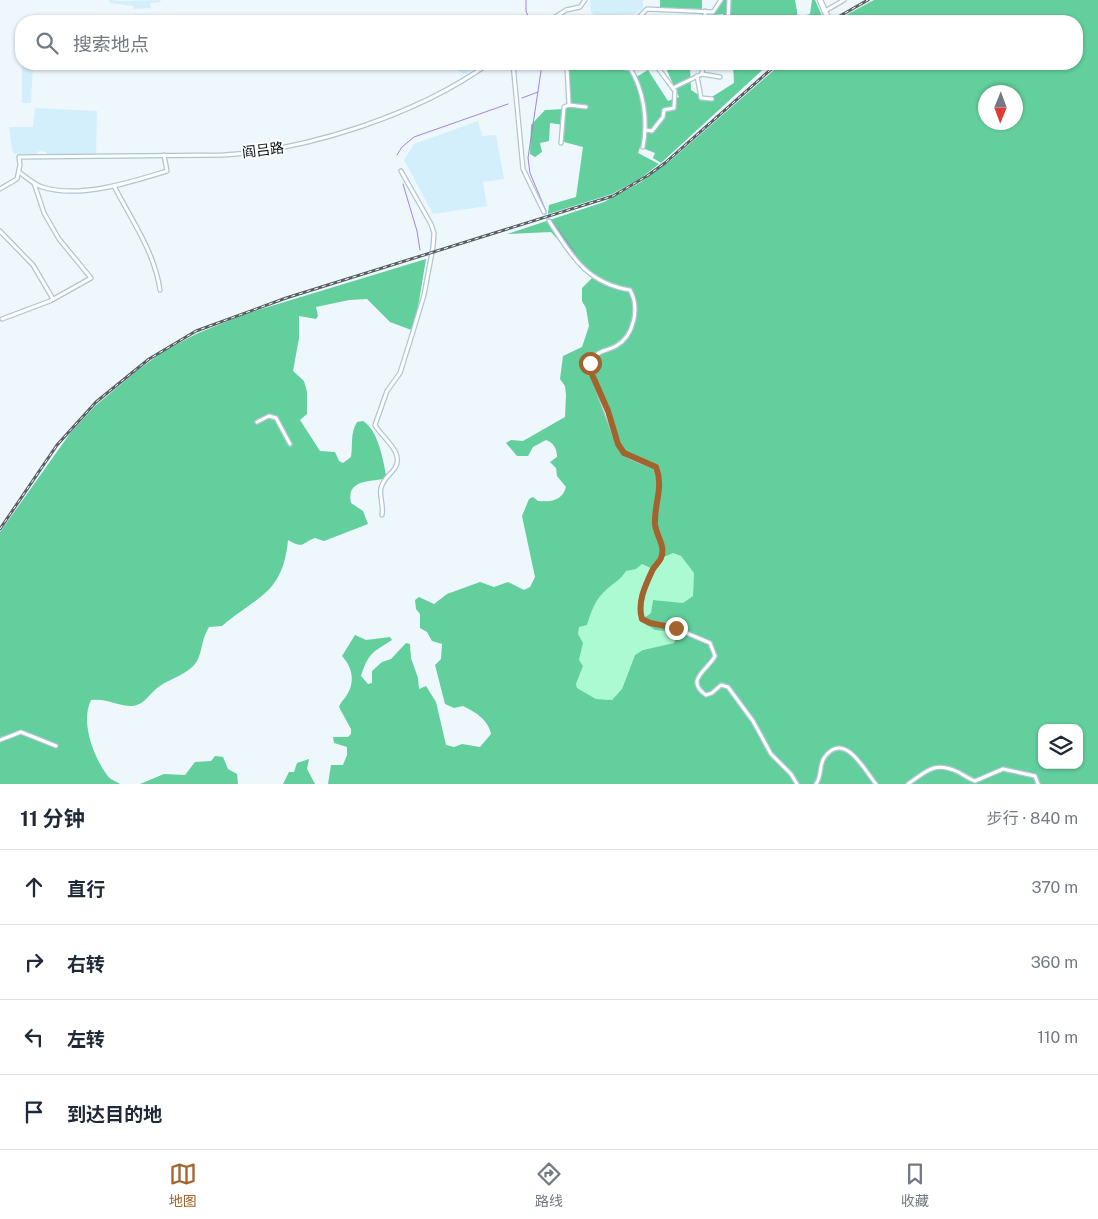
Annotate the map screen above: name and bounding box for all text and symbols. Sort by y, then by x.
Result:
search box [15,15,1083,70]
icon: search [33,29,61,57]
text: 搜索地点 [73,33,149,55]
north arrow [978,85,1023,130]
street label: 阎吕路 [241,140,285,160]
route start [579,352,602,375]
route end [665,617,688,640]
map controls [1038,724,1083,769]
button: layers [1038,724,1083,769]
text: 11 分钟 [20,806,85,831]
text: 步行 · 840 m [987,809,1078,828]
icon: ahead [20,873,48,901]
text: 直行 [67,878,105,900]
text: 370 m [1031,878,1078,897]
icon: right [20,948,48,976]
text: 右转 [67,953,105,975]
text: 360 m [1031,953,1078,972]
icon: left [20,1023,48,1051]
text: 左转 [67,1028,105,1050]
text: 110 m [1037,1028,1078,1047]
icon: arrive [20,1098,48,1126]
text: 到达目的地 [67,1103,162,1125]
tab: 地图 [169,1160,197,1210]
tab: 路线 [535,1160,563,1210]
tab: 收藏 [901,1160,929,1210]

